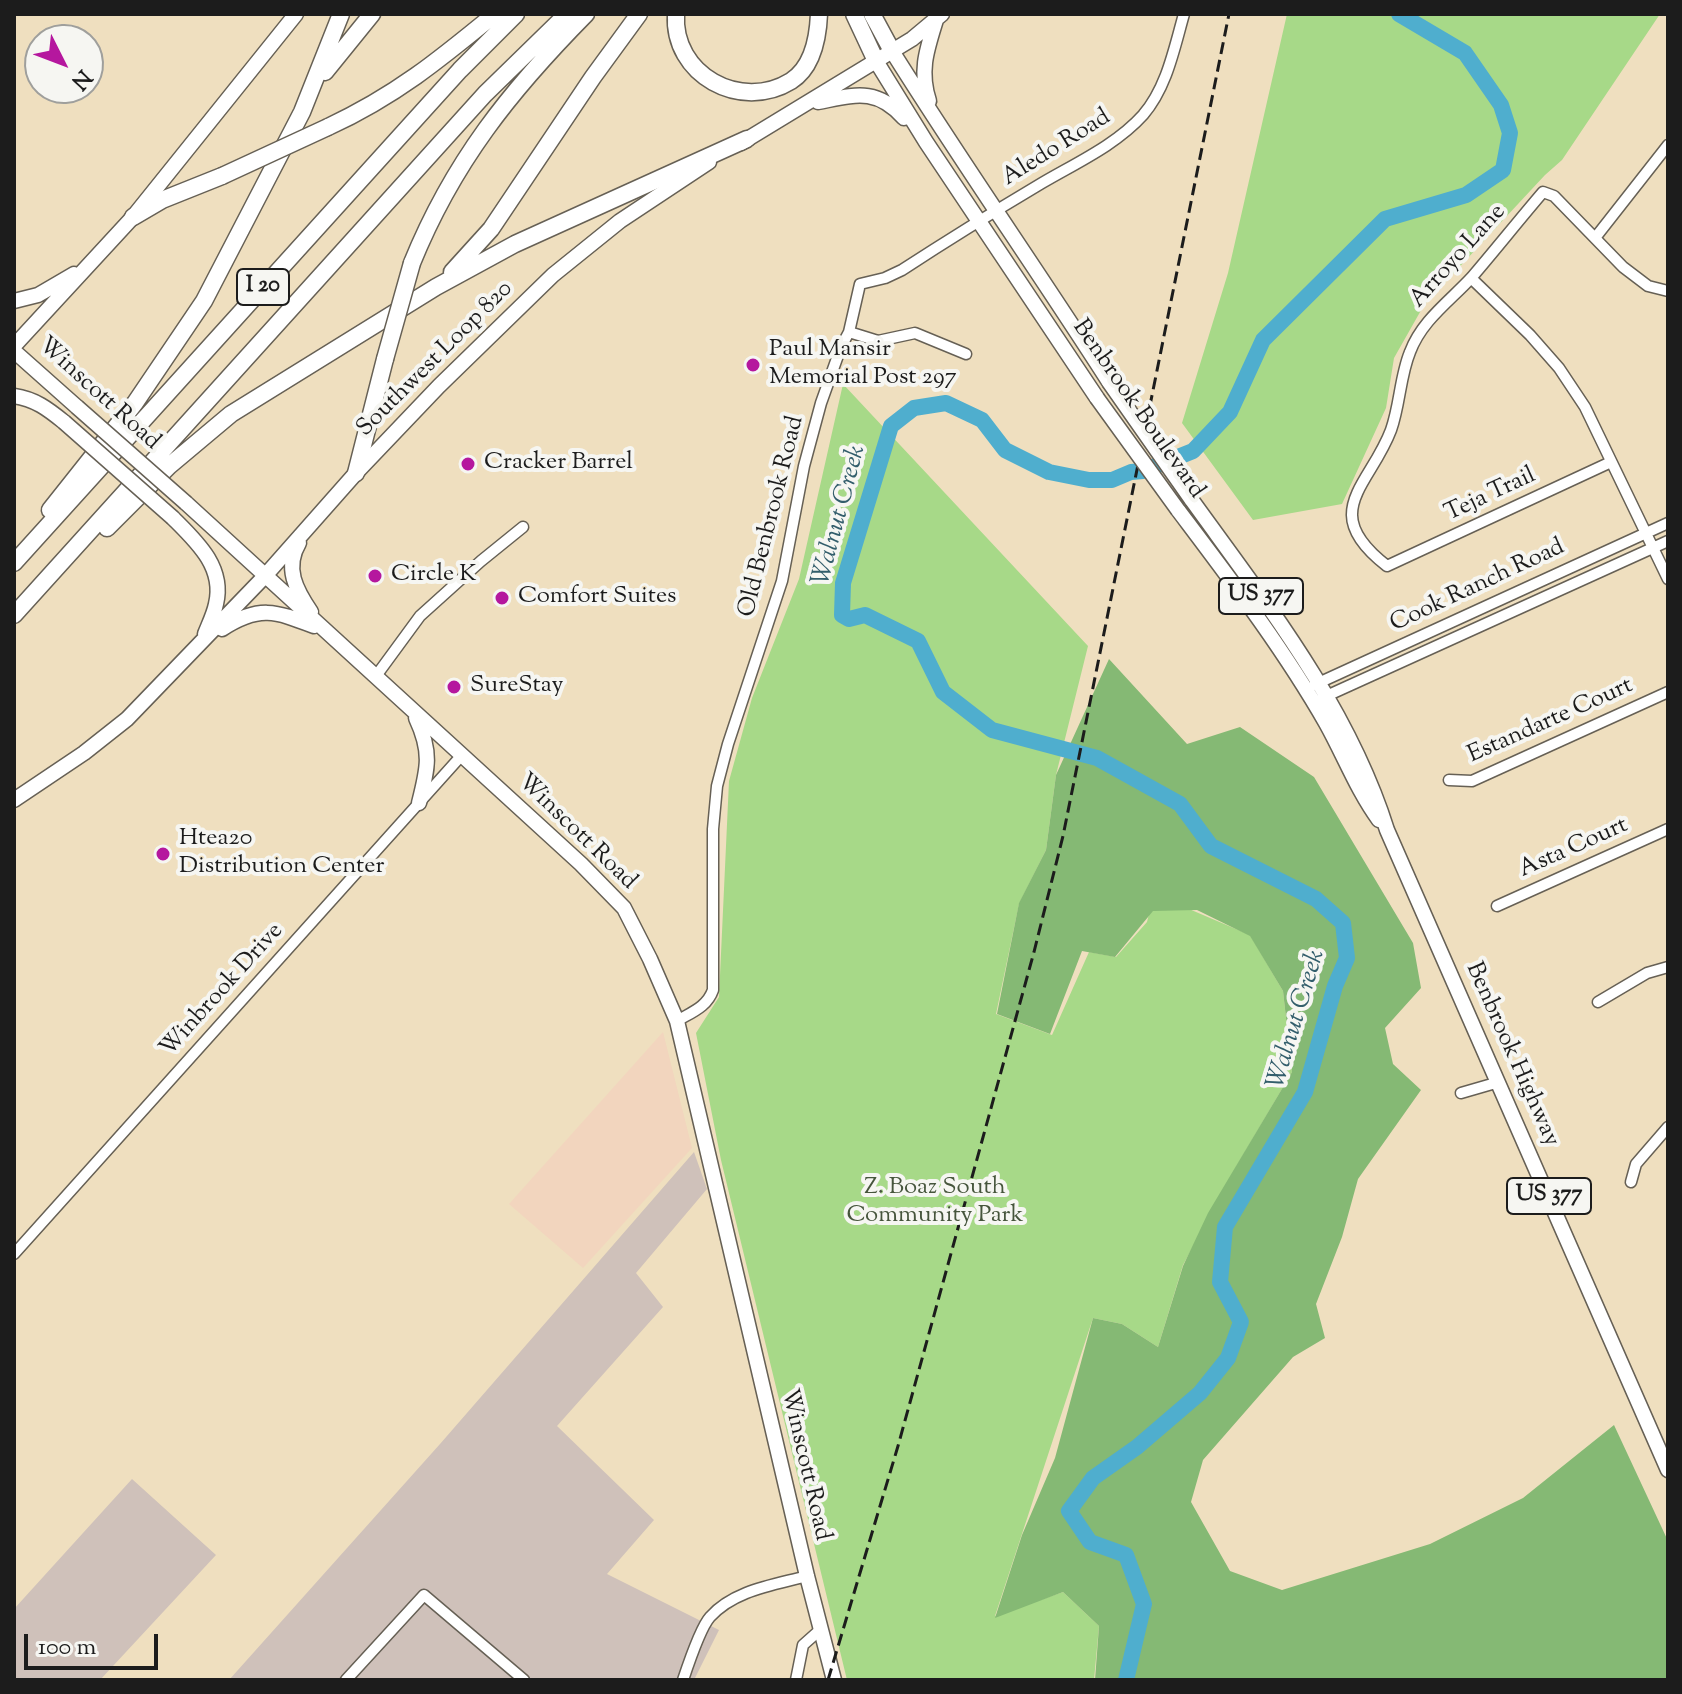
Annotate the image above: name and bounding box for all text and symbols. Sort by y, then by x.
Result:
north arrow [24,24,104,104]
text: N [63,61,98,96]
street label: Aledo Road [997,104,1117,194]
street label: Arroyo Lane [1405,199,1513,315]
road number: I 20 [237,269,289,305]
street label: Southwest Loop 820 [352,276,520,444]
street label: Benbrook Boulevard [1064,315,1210,505]
street label: Winscott Road [31,332,165,458]
place label: Paul Mansir Memorial Post 297 [769,337,957,393]
marker: Paul Mansir Memorial Post 297 [744,356,762,374]
street label: Old Benbrook Road [734,413,812,621]
water label: Walnut Creek [807,443,875,589]
place label: Cracker Barrel [484,450,633,478]
marker: Cracker Barrel [459,455,477,473]
street label: Teja Trail [1441,462,1541,530]
street label: Cook Ranch Road [1386,534,1570,640]
place label: Circle K [391,562,477,590]
marker: Circle K [366,567,384,585]
road number: US 377 [1219,578,1303,614]
place label: Comfort Suites [518,584,677,612]
marker: Comfort Suites [493,589,511,607]
place label: SureStay [470,673,564,701]
street label: Estandarte Court [1464,673,1638,771]
marker: SureStay [445,678,463,696]
street label: Winscott Road [510,769,642,897]
street label: Asta Court [1515,812,1633,886]
place label: Htea20 Distribution Center [179,826,385,882]
marker: Htea20 Distribution Center [154,845,172,863]
street label: Winbrook Drive [155,918,291,1064]
water label: Walnut Creek [1262,947,1334,1093]
street label: Benbrook Highway [1457,958,1565,1152]
park label: Z. Boaz South Community Park [846,1175,1024,1231]
road number: US 377 [1507,1178,1591,1214]
street label: Winscott Road [773,1386,835,1544]
scale bar [28,1618,162,1668]
text: 100 m [38,1631,96,1665]

